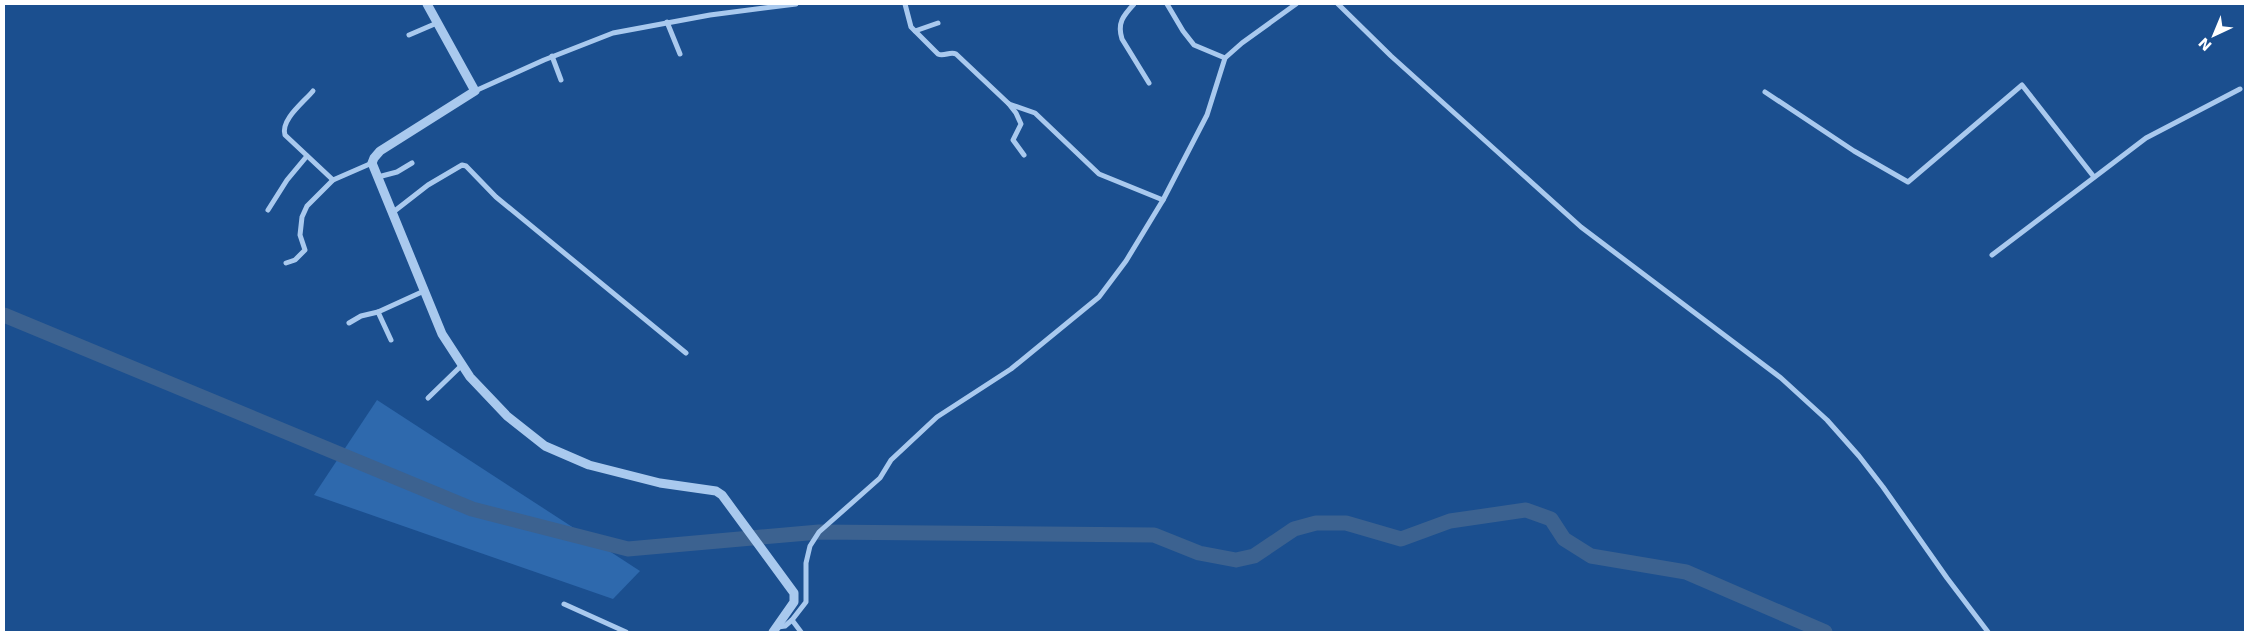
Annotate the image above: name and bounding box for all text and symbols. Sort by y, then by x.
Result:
north arrow [2189,10,2239,60]
text: N [2195,35,2215,54]

